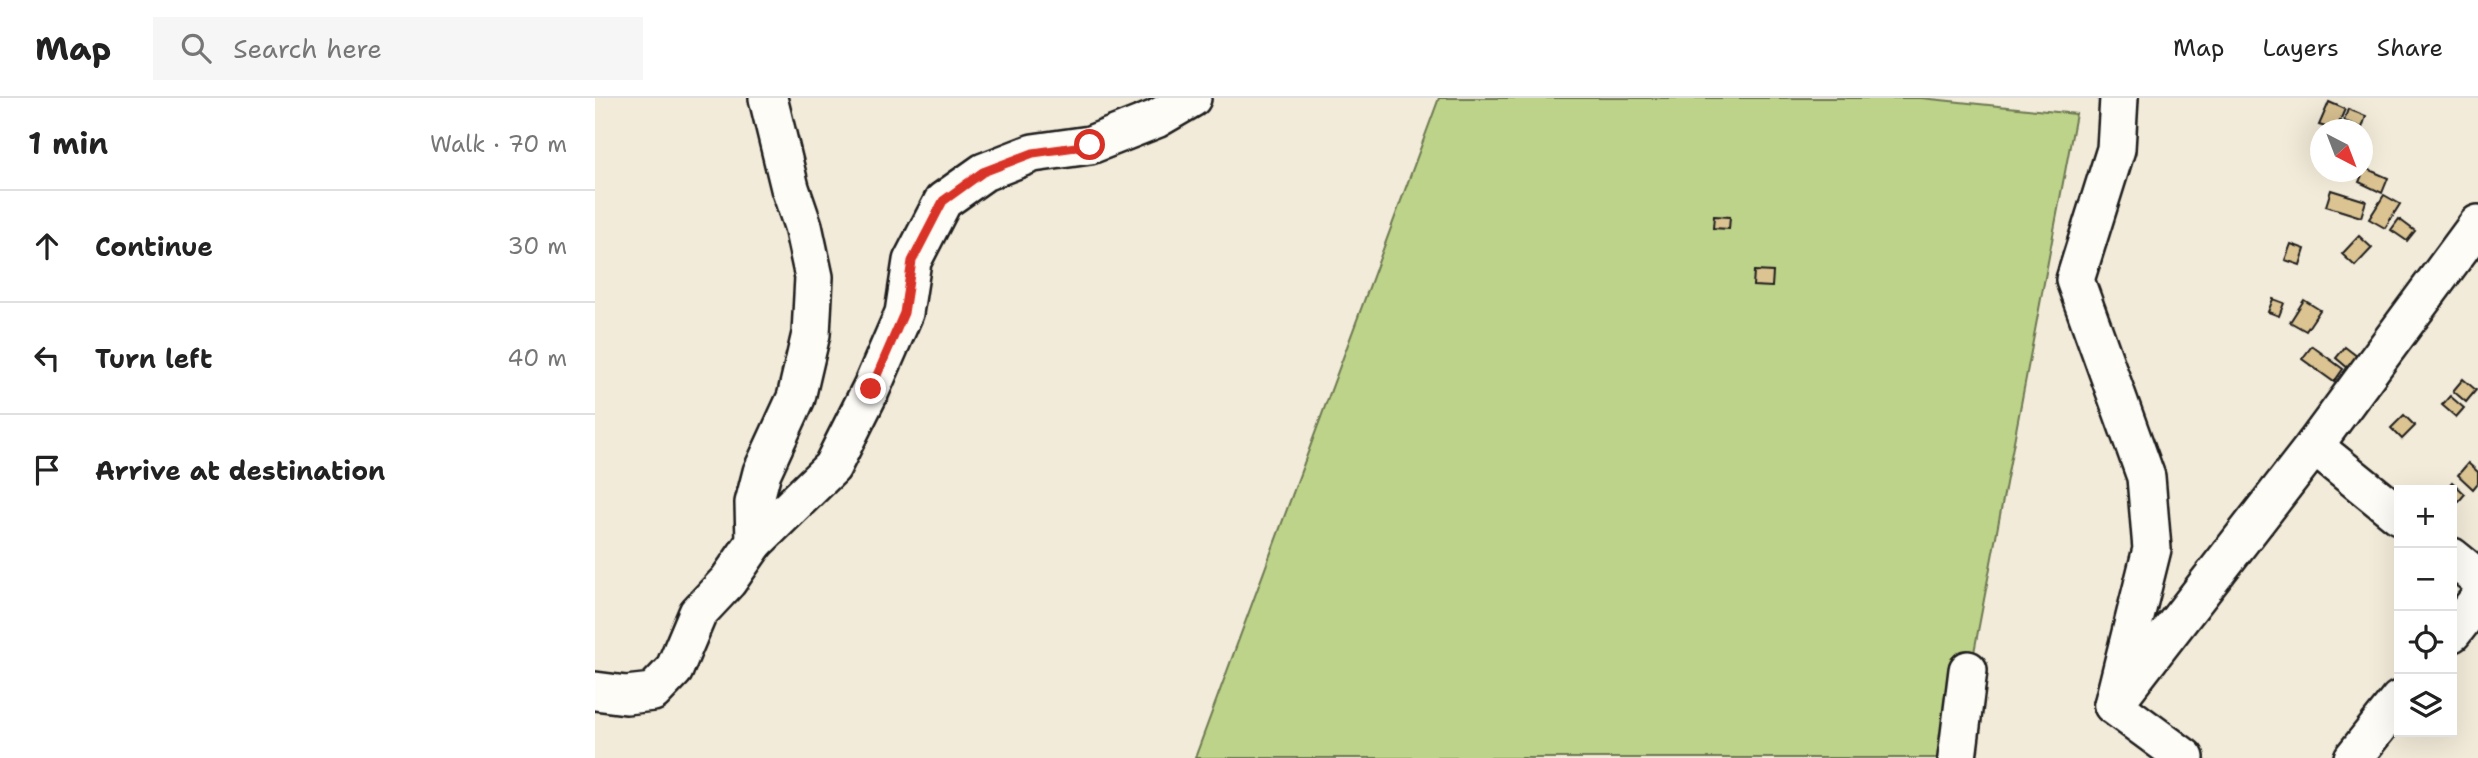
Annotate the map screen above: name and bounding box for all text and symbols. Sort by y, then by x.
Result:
search box [153,17,643,80]
text: Map [35,26,111,71]
icon: search [177,29,215,67]
text: Search here [233,31,382,66]
text: Map [2173,32,2224,64]
text: Layers [2262,32,2339,64]
text: Share [2377,32,2443,64]
north arrow [2310,119,2373,182]
text: 1 min [28,123,108,164]
text: Walk · 70 m [430,129,567,159]
route start [1074,129,1105,160]
icon: ahead [28,227,66,265]
text: Continue [95,229,213,264]
text: 30 m [508,231,567,261]
icon: left [28,339,66,377]
text: Turn left [95,341,212,376]
text: 40 m [507,343,567,373]
route end [855,373,886,404]
icon: arrive [28,451,66,489]
text: Arrive at destination [95,453,385,488]
map controls [2394,485,2457,737]
button: + [2394,485,2457,548]
button: − [2394,548,2457,611]
button: locate [2394,611,2457,674]
button: layers [2394,674,2457,737]

